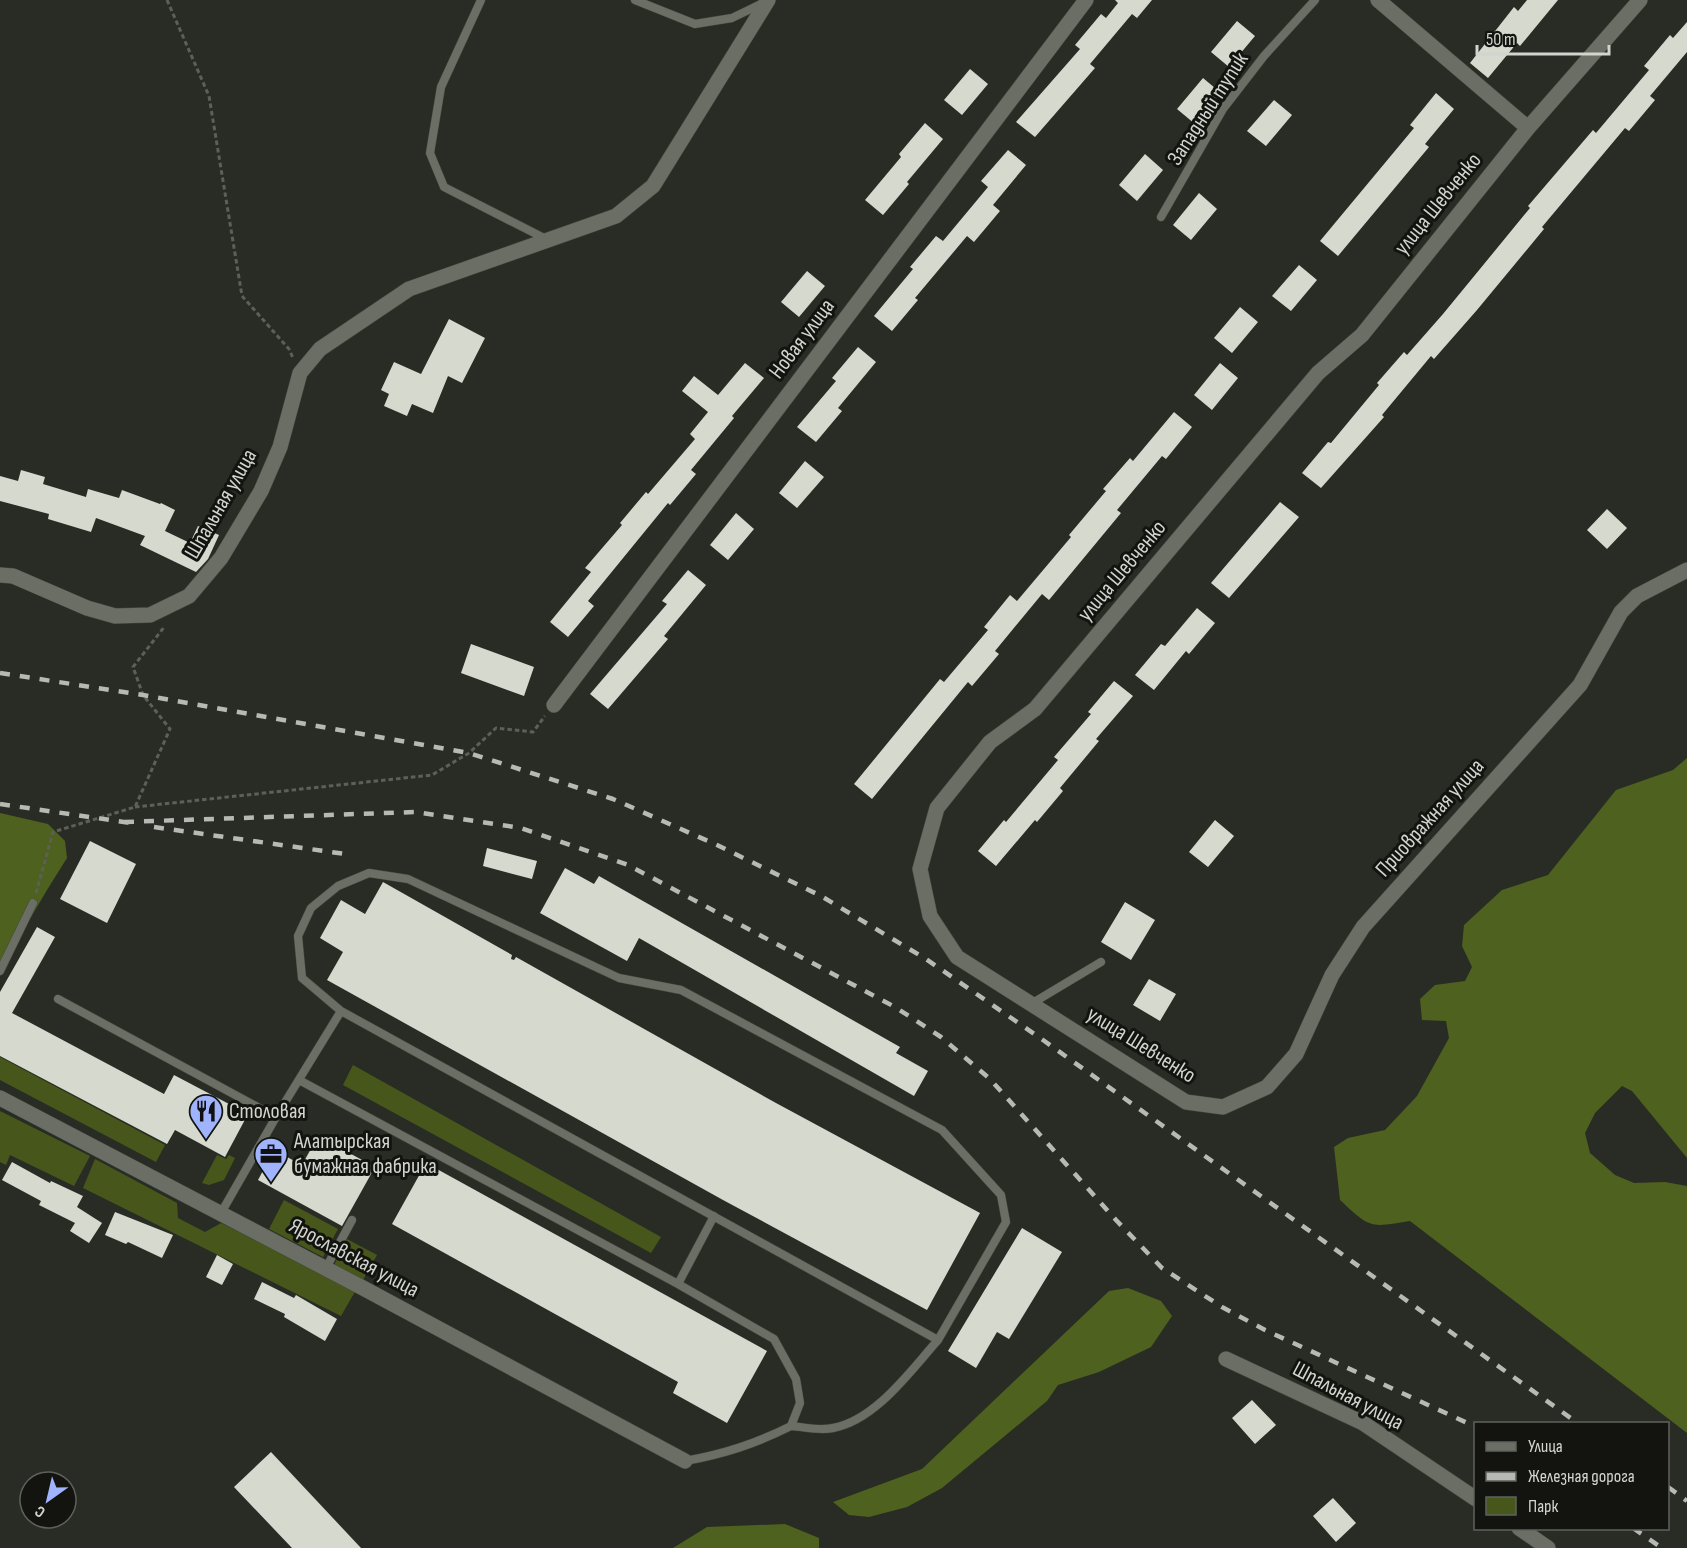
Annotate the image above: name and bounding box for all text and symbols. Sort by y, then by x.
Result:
scale bar [1477,18,1609,56]
text: 50 m [1486,29,1516,50]
street label: Западный тупик [1162,47,1255,170]
street label: улица Шевченко [1389,147,1487,261]
street label: Новая улица [763,294,841,384]
street label: Шпальная улица [179,444,263,564]
street label: улица Шевченко [1072,515,1172,627]
street label: Приовражная улица [1370,753,1490,883]
street label: улица Шевченко [1081,1001,1201,1089]
restaurant icon: Столовая [188,1093,224,1140]
place label: Столовая [229,1098,306,1125]
place label: Алатырская бумажная фабрика [293,1128,437,1180]
office icon: Алатырская бумажная фабрика [253,1136,289,1183]
street label: Ярославская улица [284,1212,424,1304]
street label: Шпальная улица [1288,1355,1408,1437]
legend [1474,1422,1669,1530]
text: Улица [1528,1436,1563,1457]
text: Железная дорога [1528,1466,1635,1487]
north arrow [18,1470,78,1530]
text: Парк [1528,1496,1559,1517]
text: С [32,1501,49,1521]

